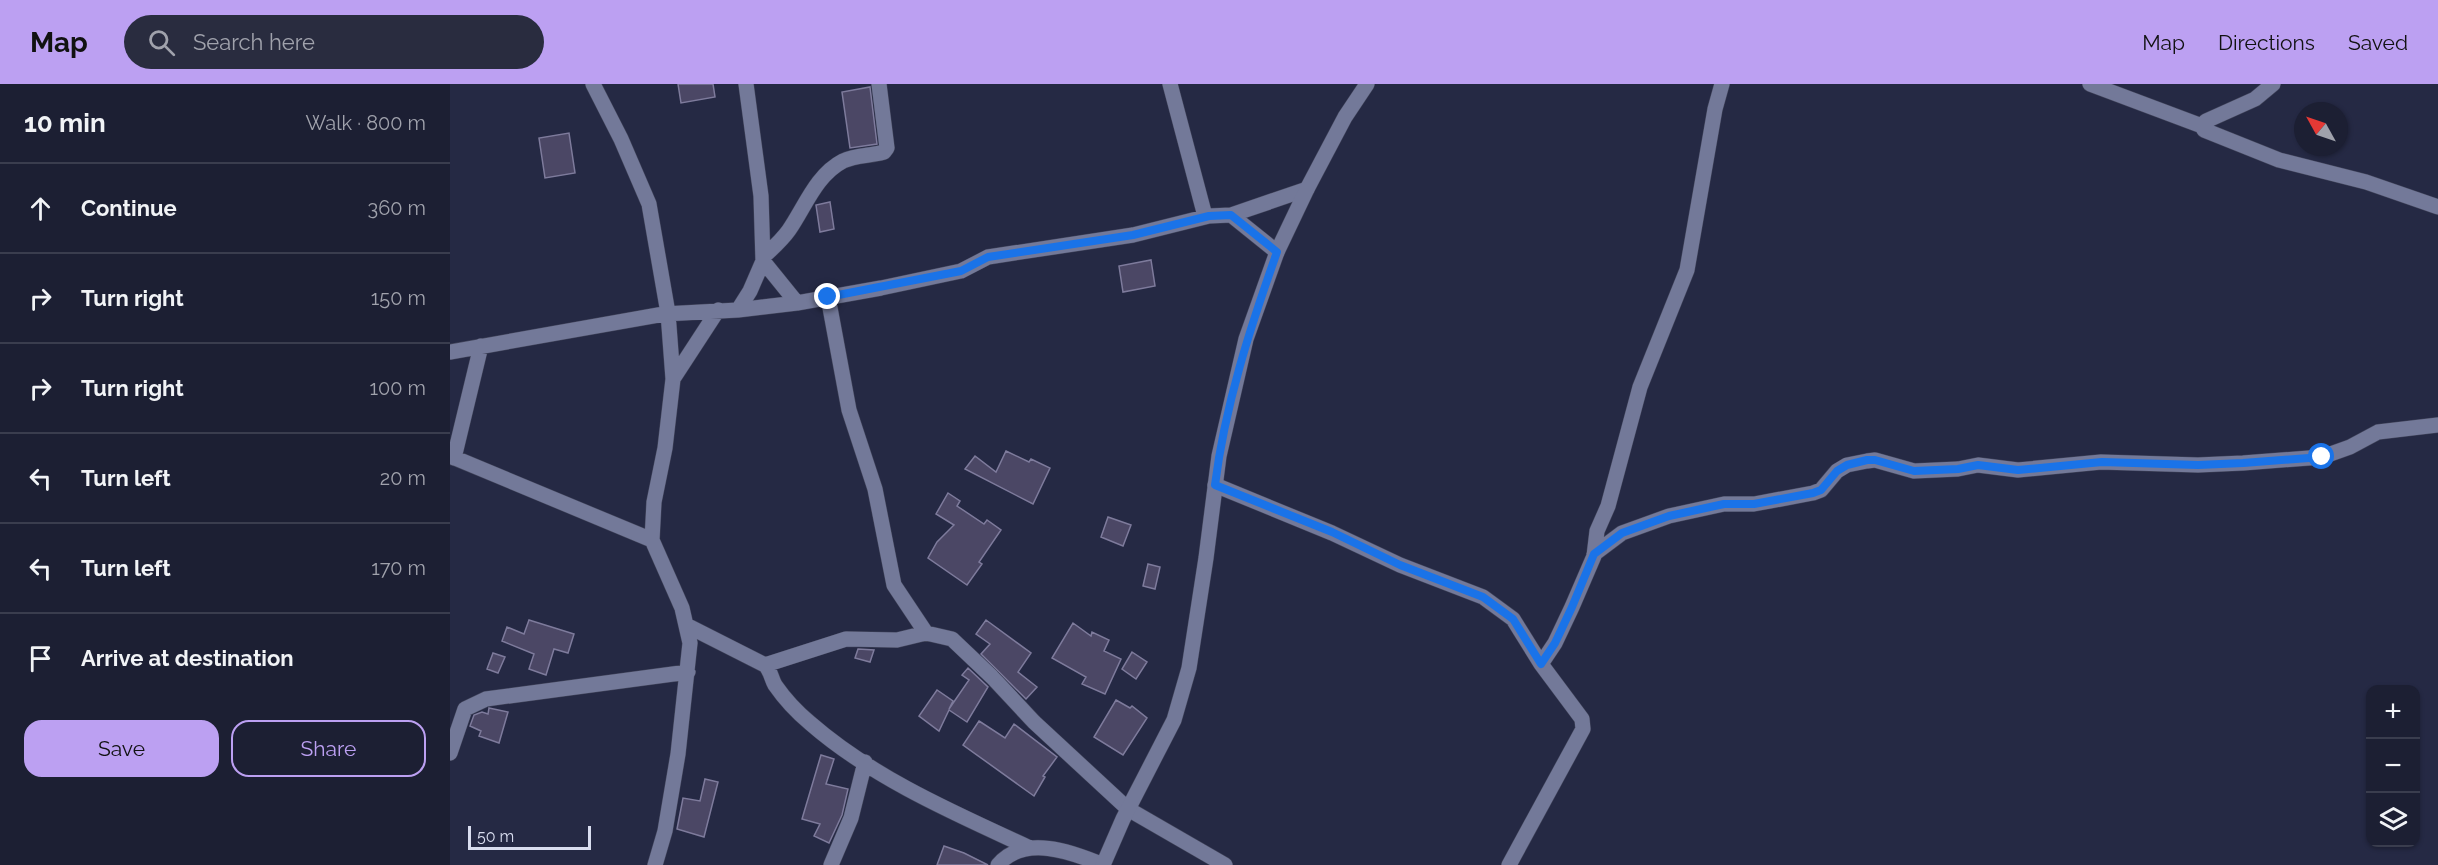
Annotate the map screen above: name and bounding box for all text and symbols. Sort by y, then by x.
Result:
search box [124,15,544,69]
text: Map [30,26,88,59]
icon: search [145,26,178,59]
text: Search here [193,29,315,55]
text: Map [2142,30,2185,55]
text: Directions [2218,30,2315,55]
text: Saved [2348,30,2408,55]
north arrow [2294,102,2348,156]
text: 10 min [24,108,106,138]
text: Walk · 800 m [305,111,426,135]
icon: ahead [24,192,57,225]
text: Continue [81,195,177,221]
text: 360 m [368,196,426,220]
icon: right [24,282,57,315]
route end [814,283,840,309]
text: Turn right [81,285,184,311]
text: 150 m [371,286,426,310]
icon: right [24,372,57,405]
text: Turn right [81,375,184,401]
text: 100 m [369,376,426,400]
route start [2308,443,2334,469]
icon: left [24,462,57,495]
text: Turn left [81,465,171,491]
text: 20 m [380,466,426,490]
icon: left [24,552,57,585]
text: Turn left [81,555,171,581]
text: 170 m [371,556,426,580]
icon: arrive [24,642,57,675]
text: Arrive at destination [81,645,294,671]
map controls [2366,685,2420,847]
button: + [2366,685,2420,739]
button: Save [24,720,219,777]
button: Share [231,720,426,777]
button: − [2366,739,2420,793]
button: layers [2366,793,2420,847]
scale bar [468,823,591,850]
text: 50 m [477,827,514,846]

